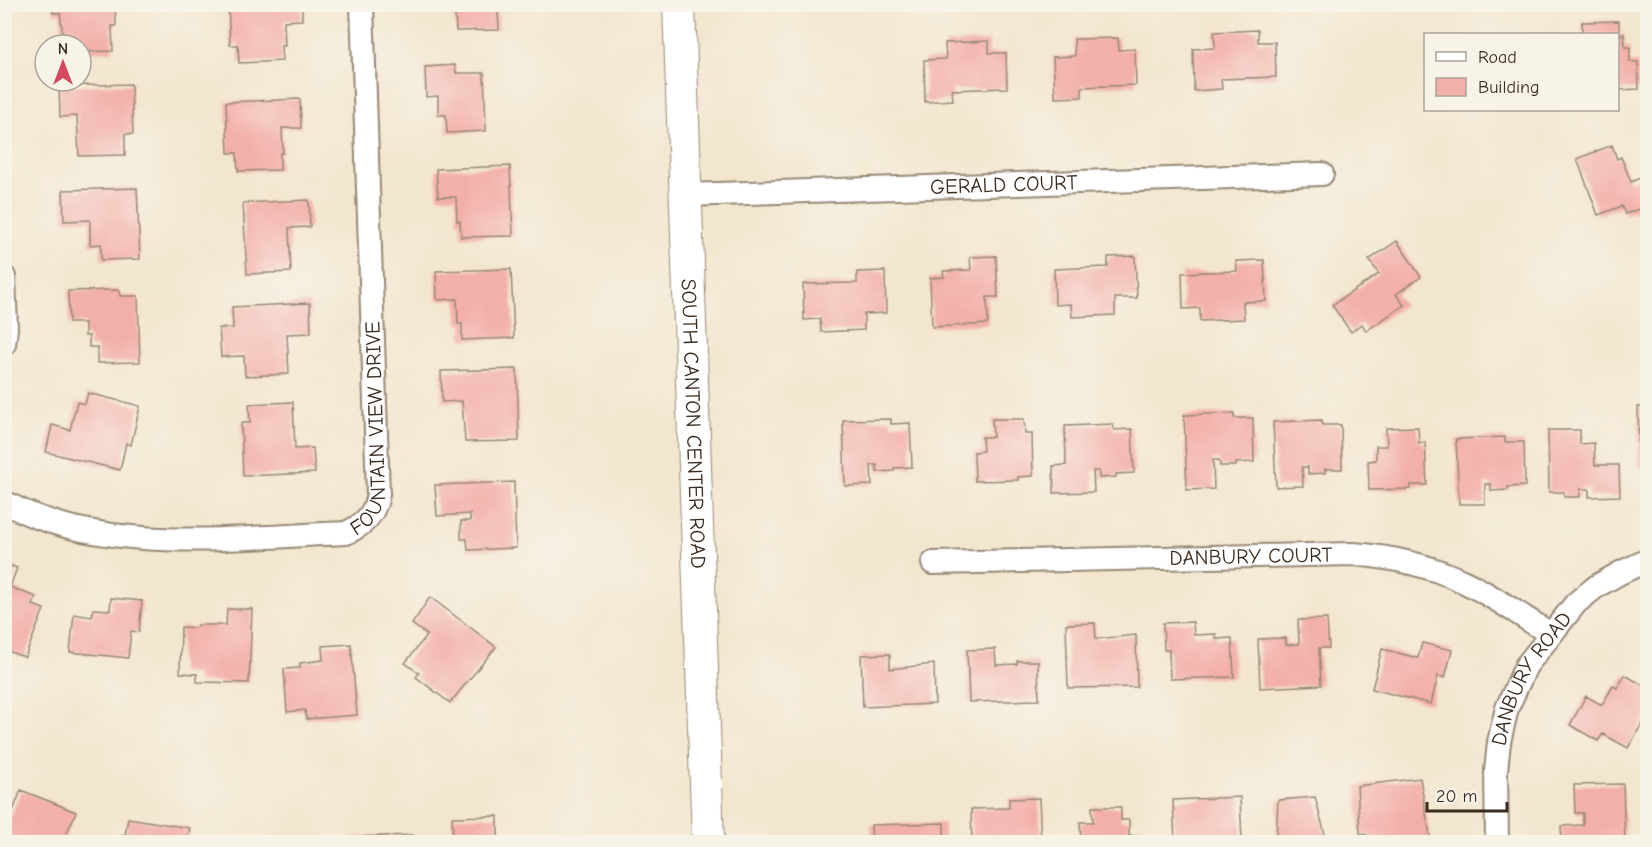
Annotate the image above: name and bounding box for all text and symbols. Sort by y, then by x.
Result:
north arrow [33,33,93,93]
legend [1424,33,1619,111]
text: N [58,40,68,58]
text: Road [1478,47,1517,68]
text: Building [1478,77,1540,98]
street label: GERALD COURT [930,170,1078,199]
street label: SOUTH CANTON CENTER ROAD [677,278,711,569]
street label: FOUNTAIN VIEW DRIVE [346,321,390,540]
street label: DANBURY COURT [1169,542,1333,570]
street label: DANBURY ROAD [1487,607,1576,748]
scale bar [1427,775,1506,813]
text: 20 m [1436,786,1477,807]

